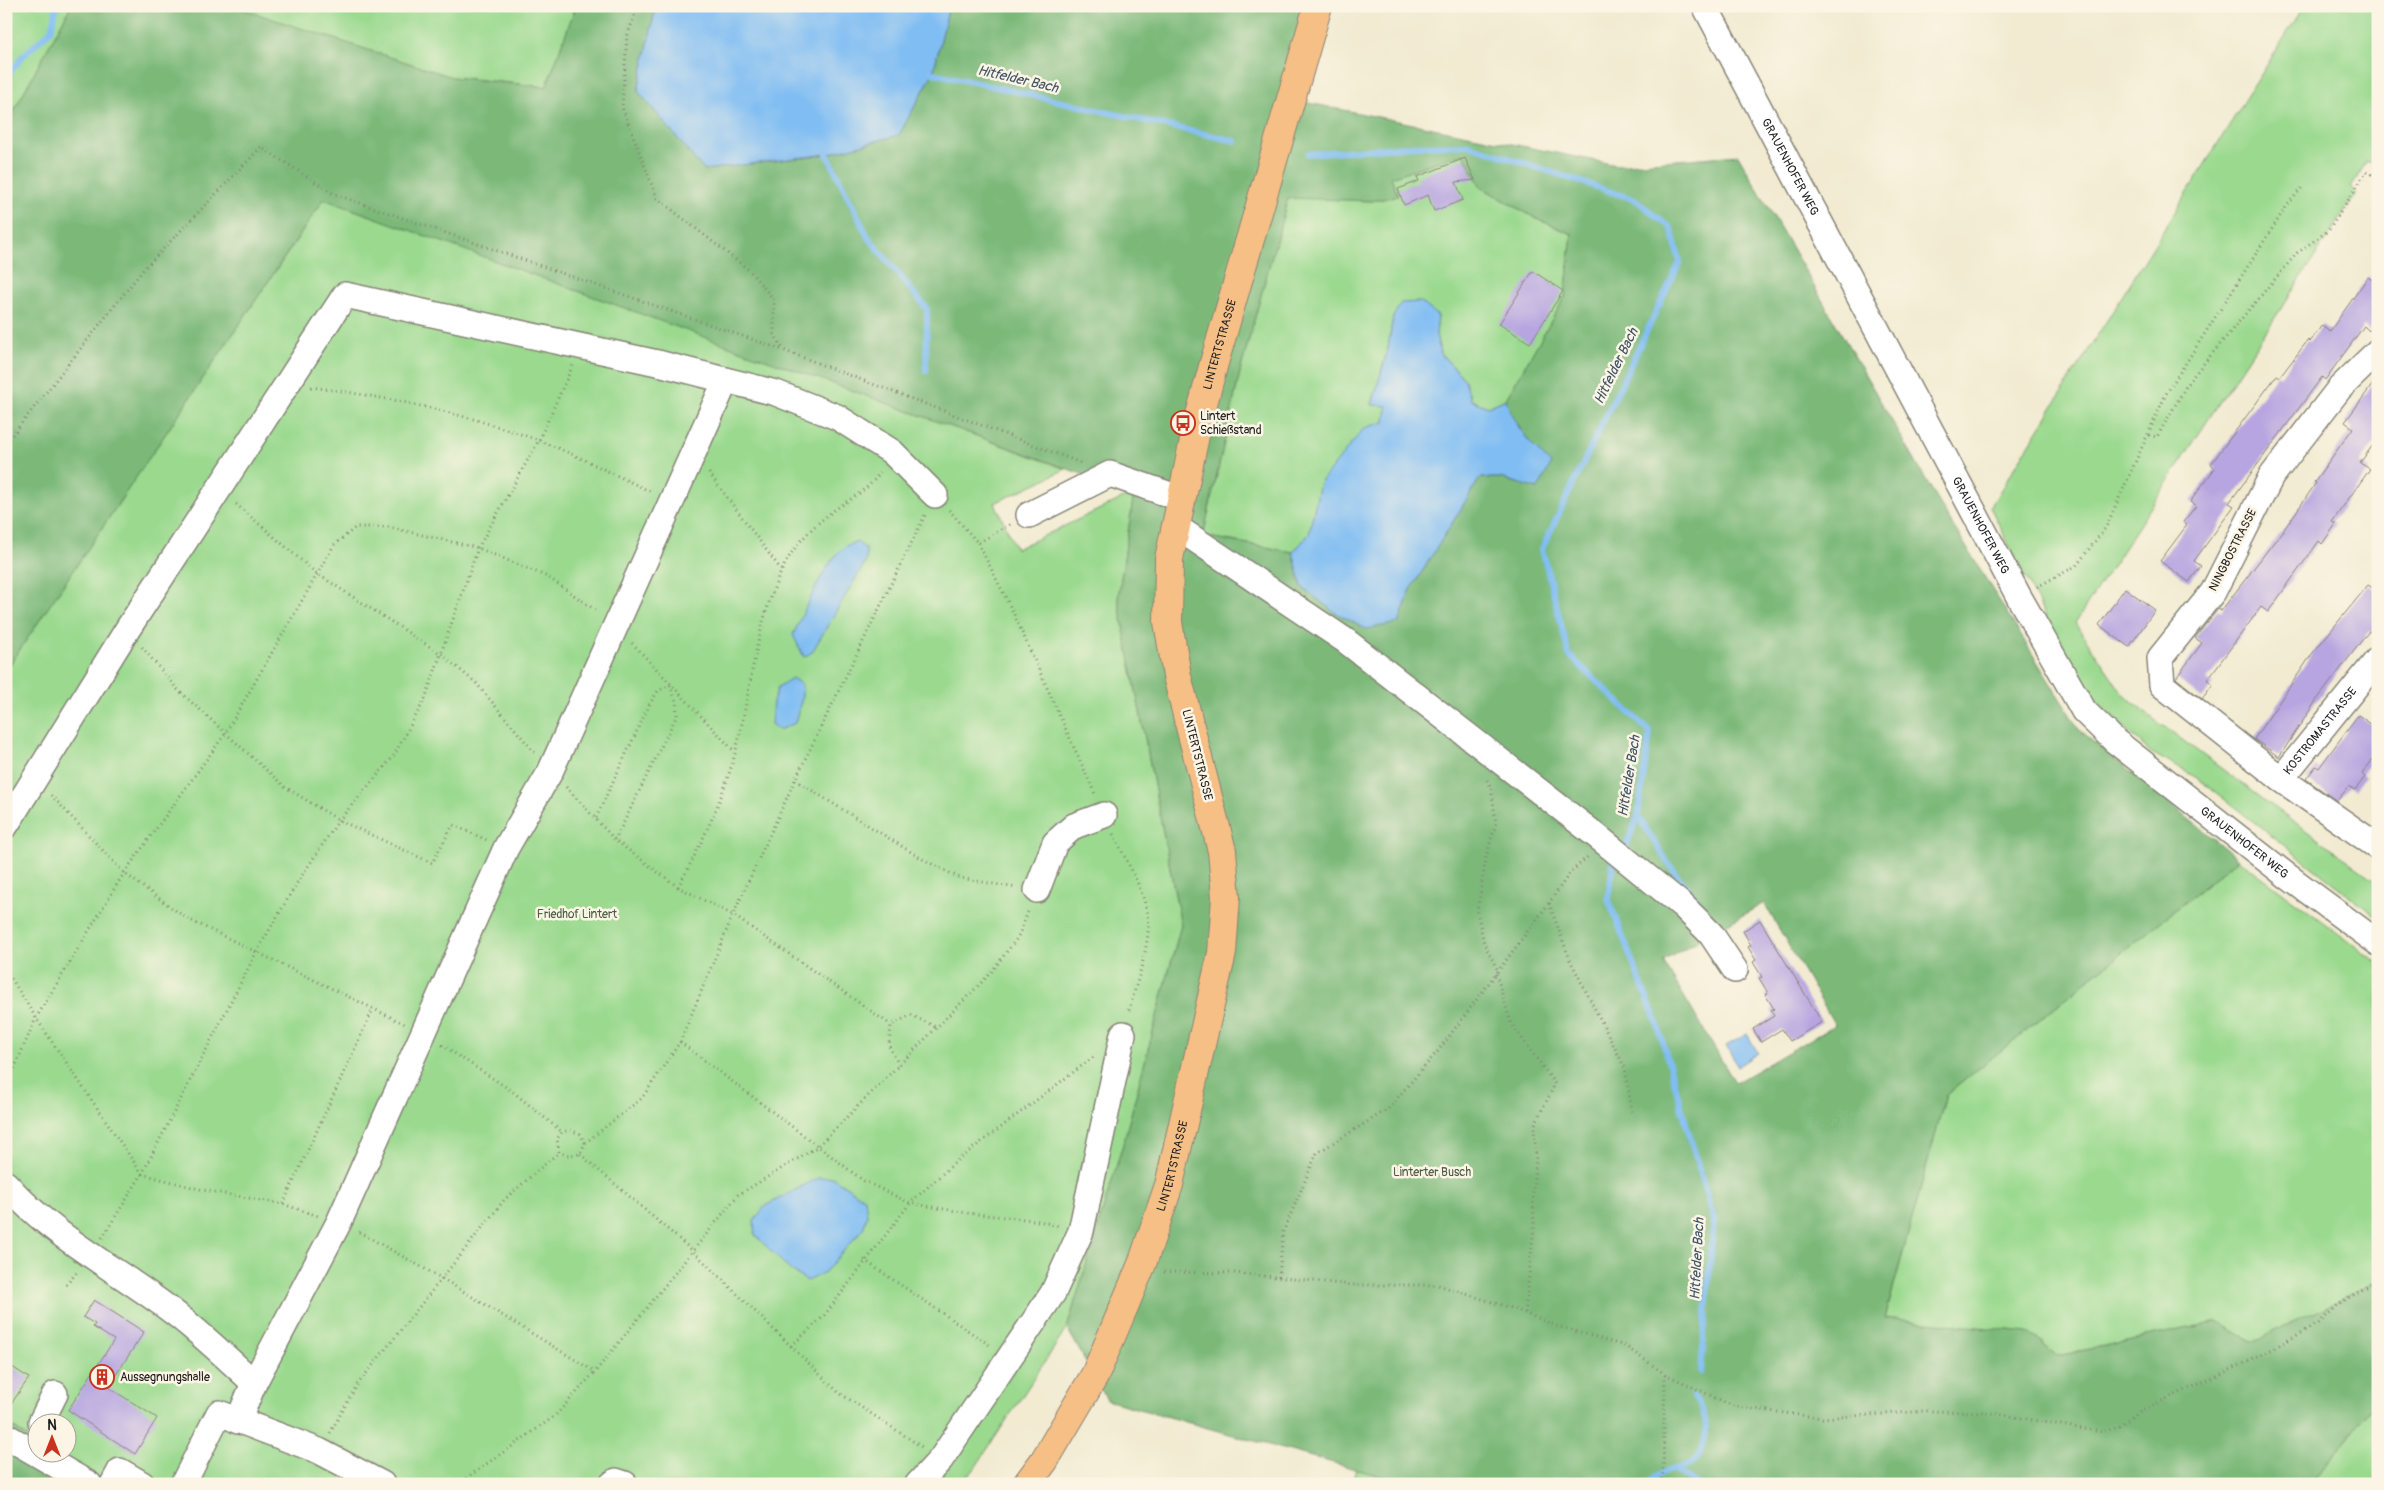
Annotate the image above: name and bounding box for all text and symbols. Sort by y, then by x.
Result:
water label: Hitfelder Bach [976,61,1061,97]
street label: GRAUENHOFER WEG [1758,116,1822,218]
street label: LINTERTSTRASSE [1200,297,1240,391]
water label: Hitfelder Bach [1590,324,1642,407]
place label: Lintert Schießstand [1200,409,1262,438]
bus stop icon: Lintert Schießstand [1170,410,1196,436]
street label: GRAUENHOFER WEG [1949,474,2013,577]
street label: NINGBOSTRASSE [2206,506,2260,594]
street label: KOSTROMASTRASSE [2280,684,2360,778]
street label: LINTERTSTRASSE [1178,708,1216,802]
water label: Hitfelder Bach [1614,733,1644,818]
street label: GRAUENHOFER WEG [2197,803,2292,882]
park label: Friedhof Lintert [537,907,617,922]
street label: LINTERTSTRASSE [1153,1119,1191,1213]
park label: Linterter Busch [1393,1165,1471,1180]
water label: Hitfelder Bach [1686,1216,1708,1300]
building icon: Aussegnungshalle [89,1364,115,1390]
place label: Aussegnungshalle [120,1370,210,1385]
north arrow [28,1412,78,1462]
text: N [47,1417,57,1434]

